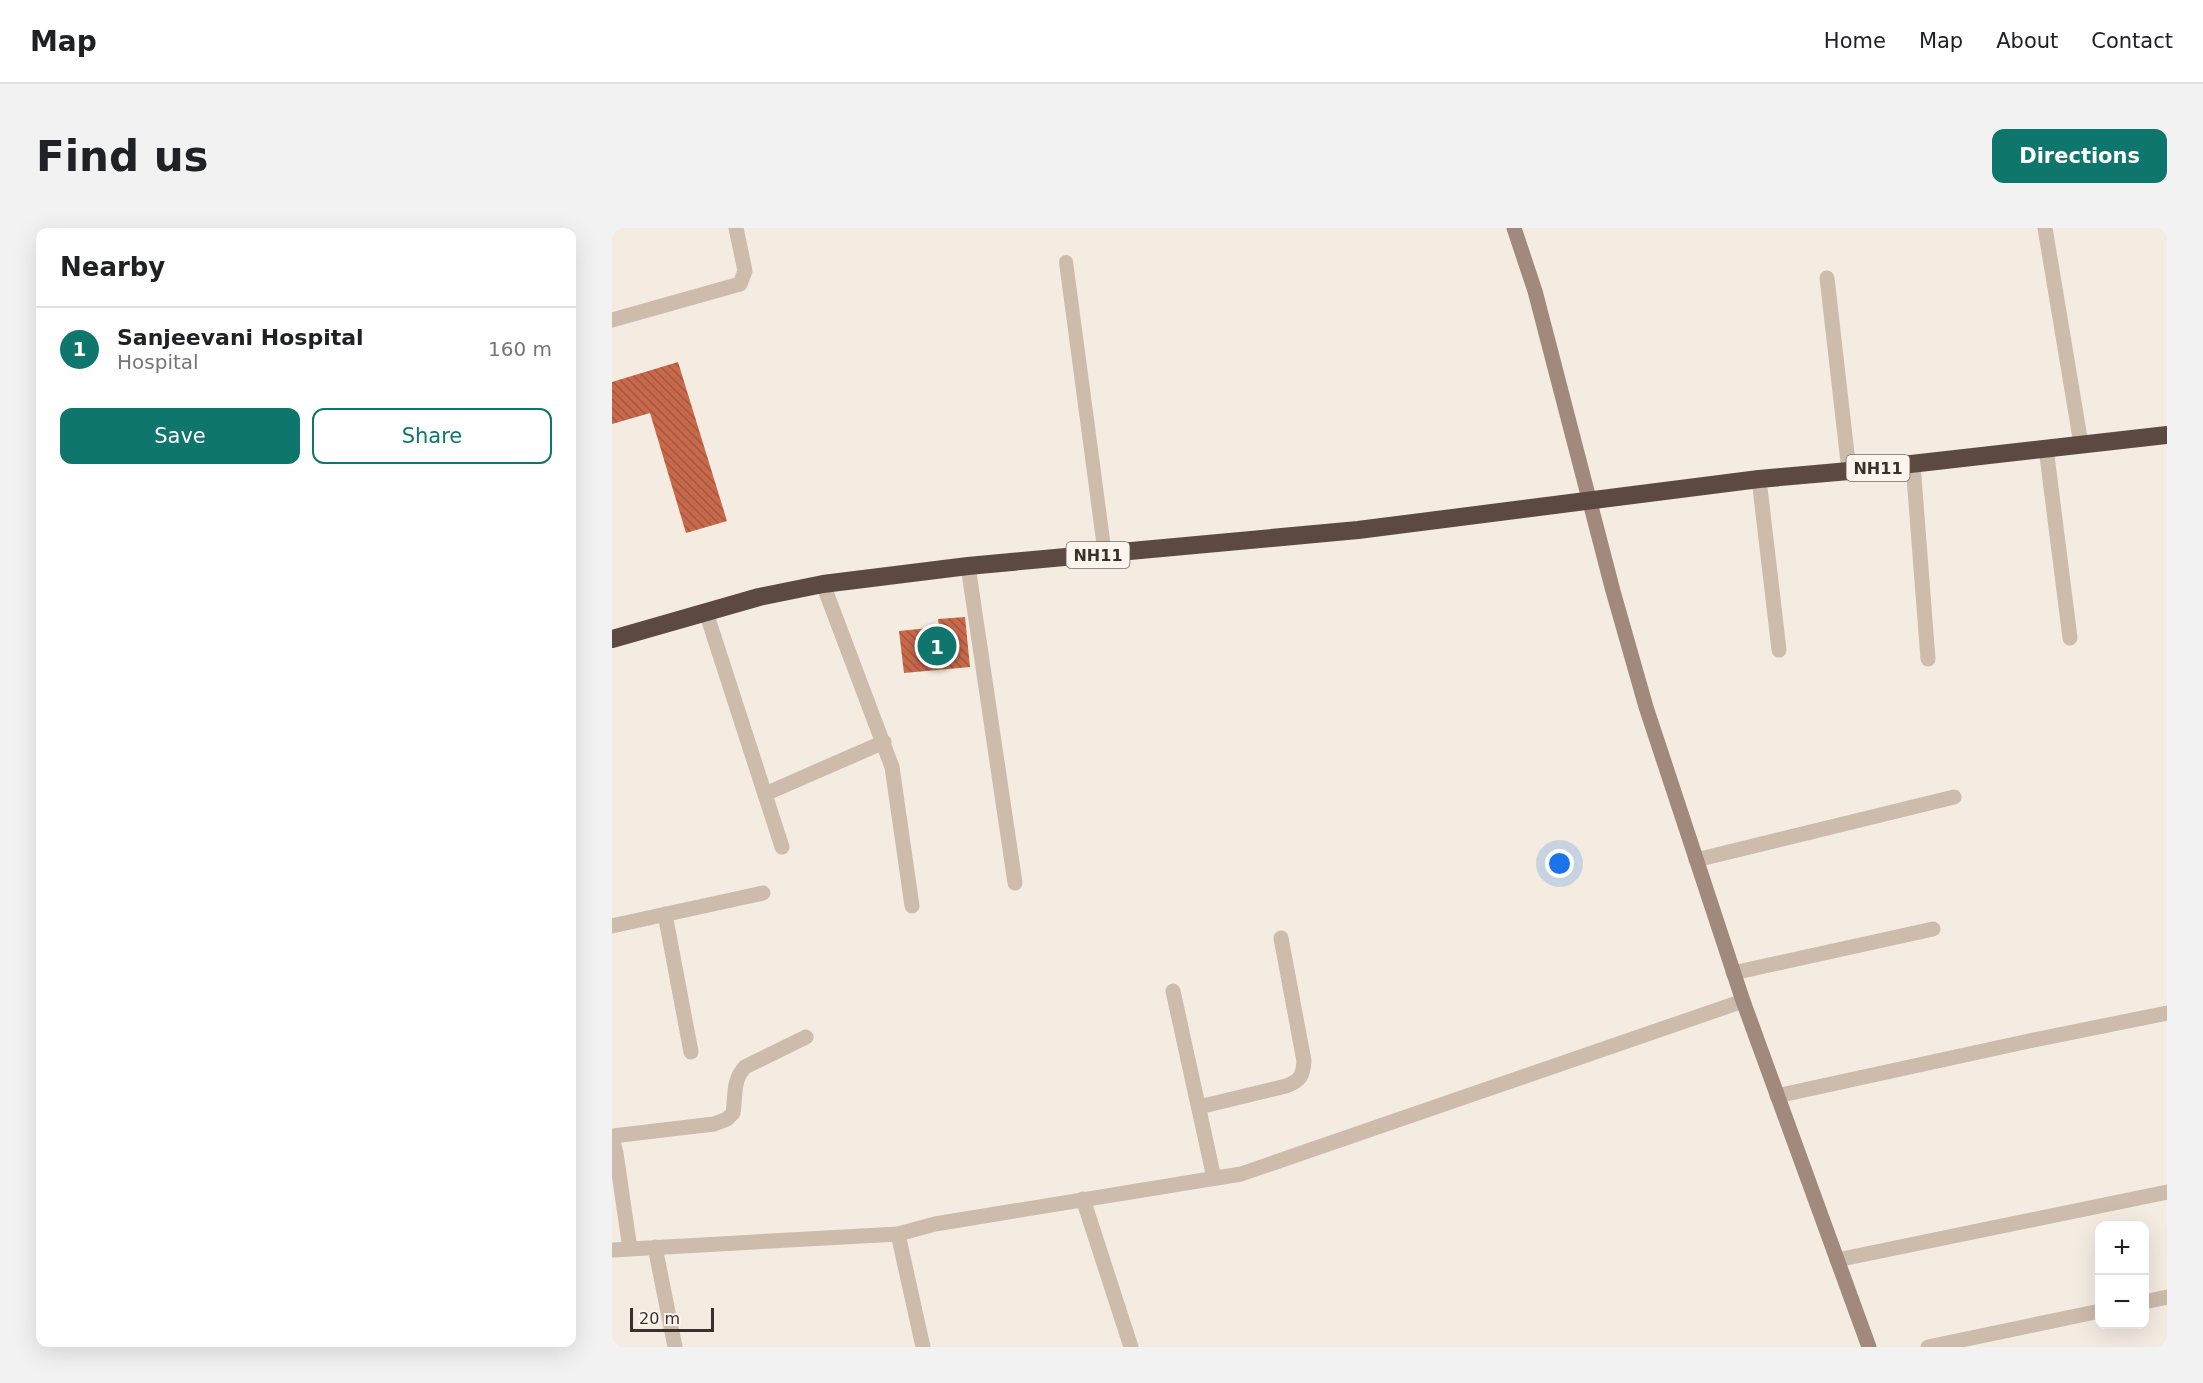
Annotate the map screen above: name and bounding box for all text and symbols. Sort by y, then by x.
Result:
text: Map [30,25,97,58]
text: Home [1824,29,1886,53]
text: Map [1919,29,1963,53]
text: About [1996,29,2058,53]
text: Contact [2091,29,2173,53]
button: Directions [1992,129,2167,183]
text: Find us [36,132,209,181]
text: Nearby [60,252,165,282]
text: Sanjeevani Hospital [117,325,364,350]
text: 1 [73,337,86,361]
text: 160 m [488,337,552,361]
text: Hospital [117,350,199,374]
button: Save [60,408,300,464]
button: Share [312,408,552,464]
road number: NH11 [1846,455,1910,481]
road number: NH11 [1066,542,1130,568]
pin: 1 [918,624,956,668]
your location [1545,849,1574,878]
map controls [2095,1221,2149,1329]
button: + [2095,1221,2149,1275]
button: − [2095,1275,2149,1329]
scale bar [630,1305,714,1332]
text: 20 m [639,1309,680,1328]

